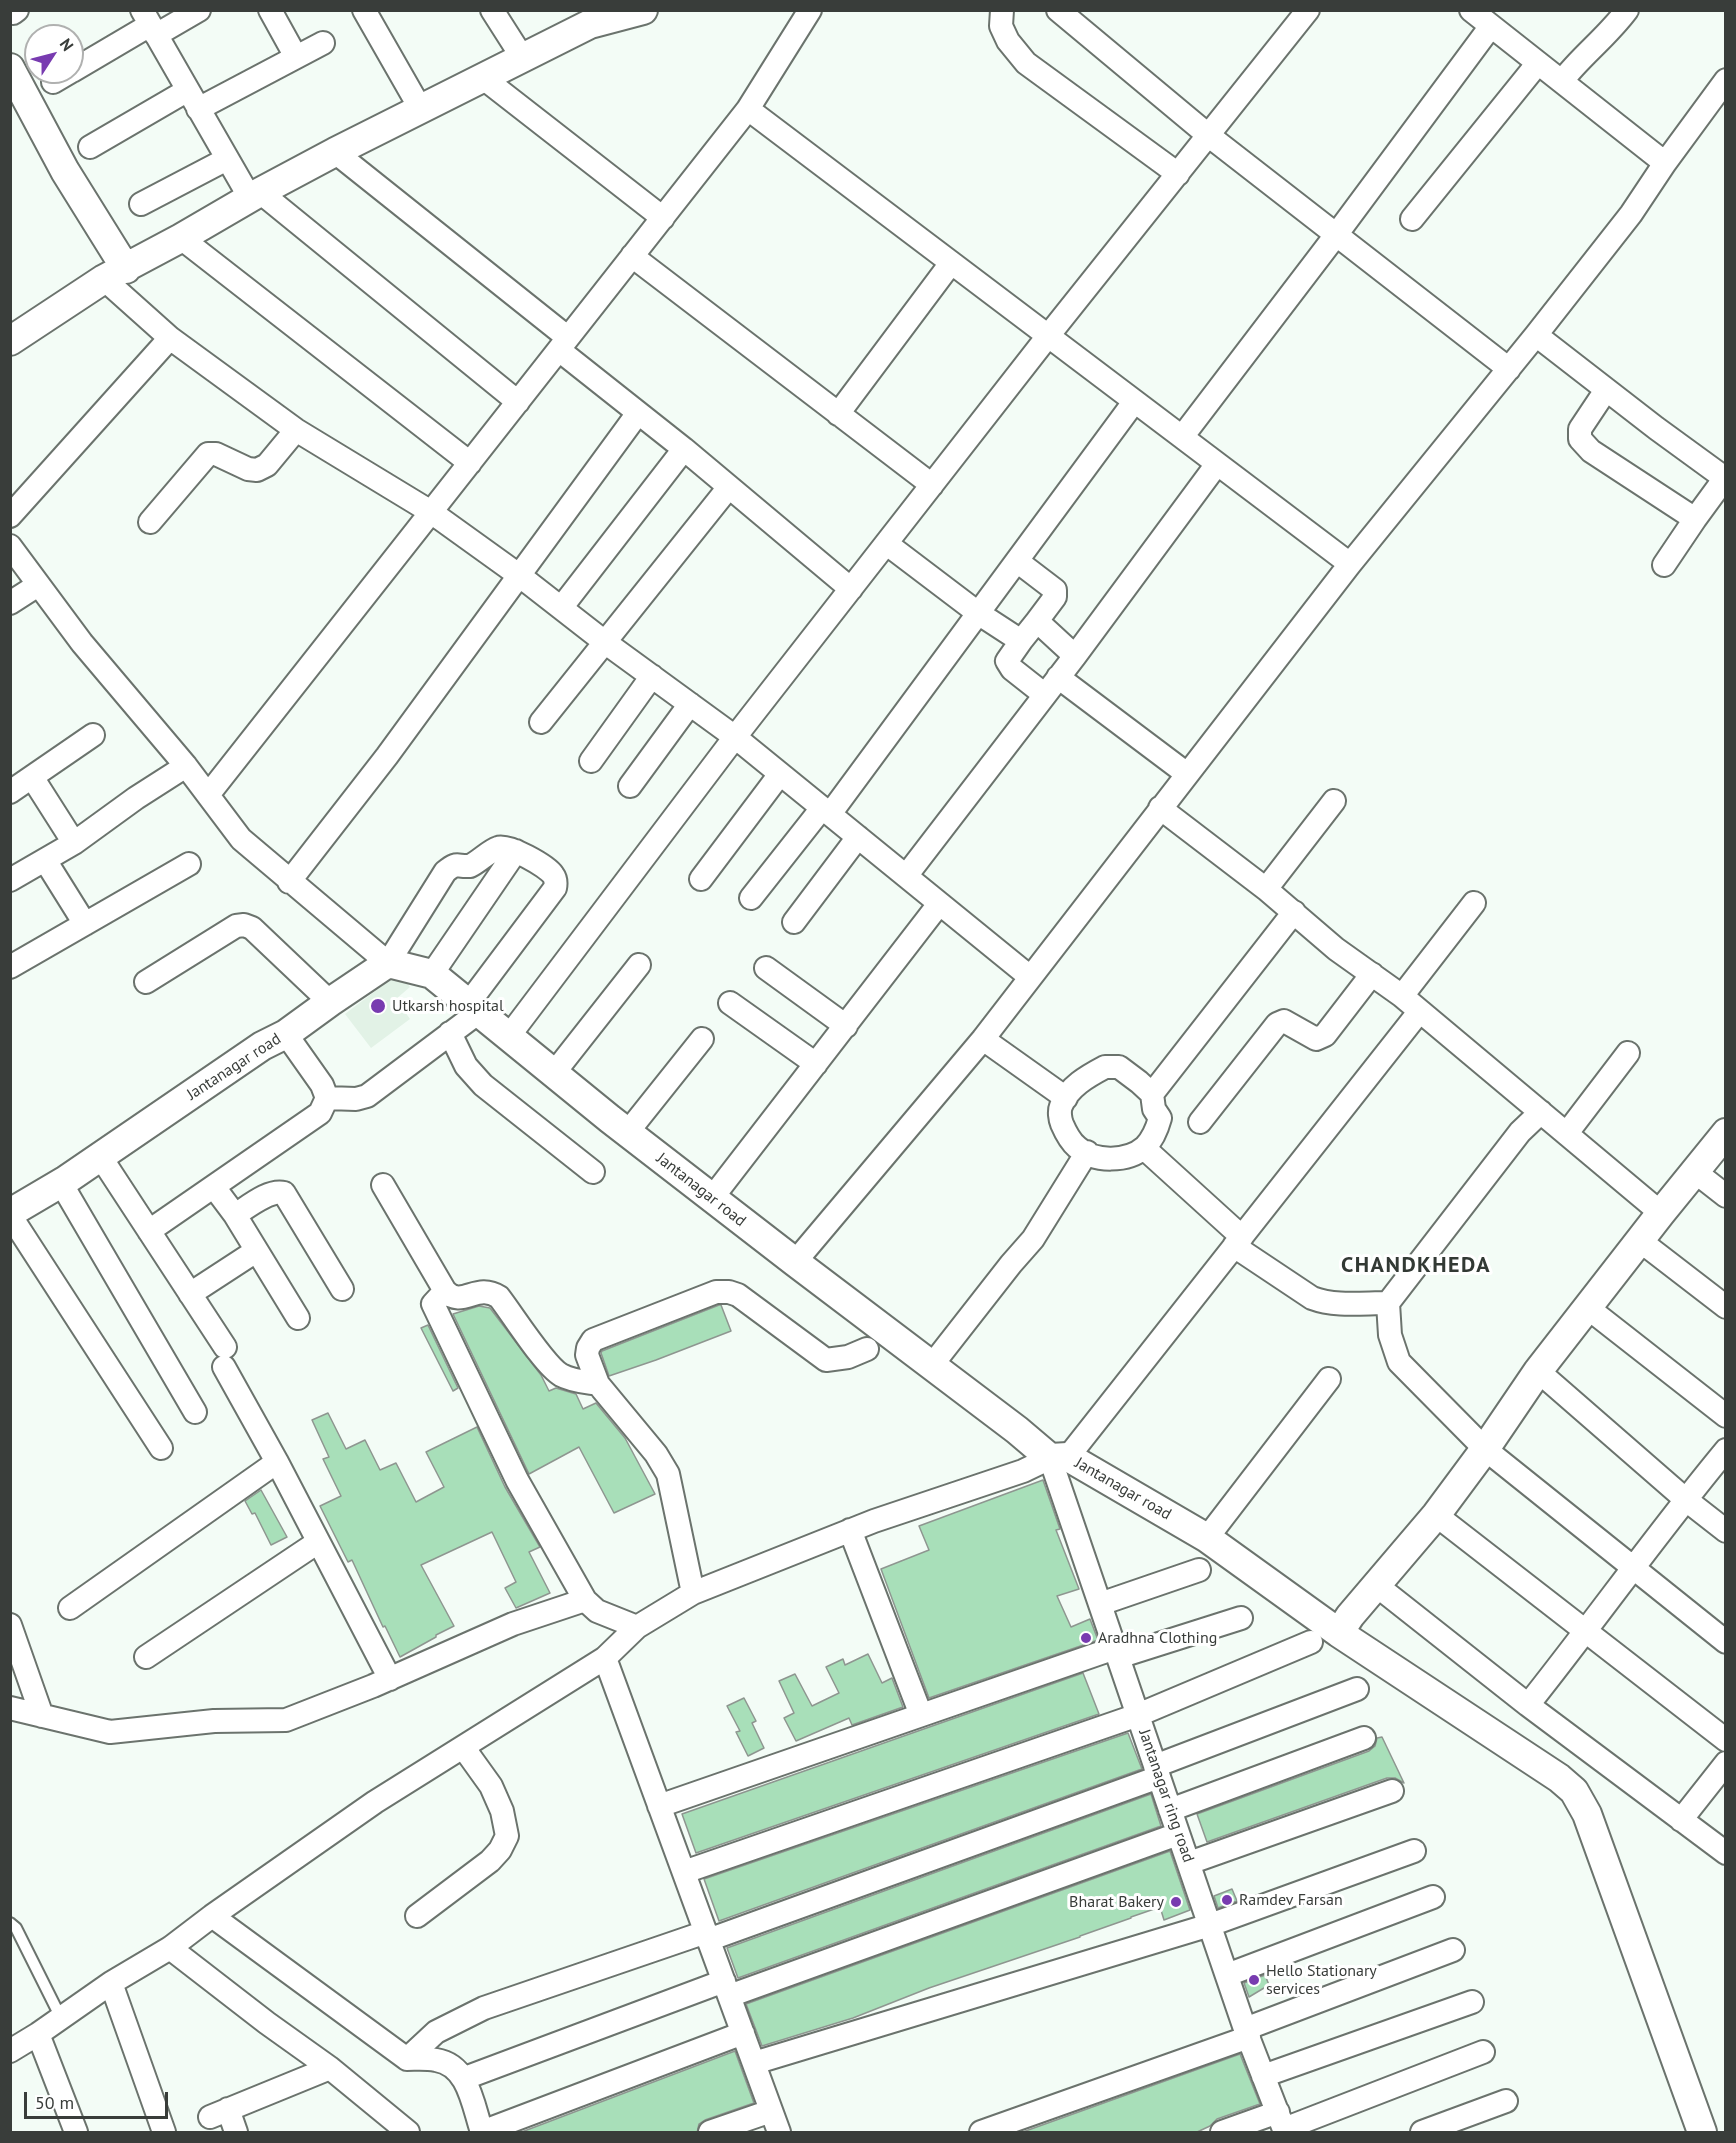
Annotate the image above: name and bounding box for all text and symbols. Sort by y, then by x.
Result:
north arrow [24,24,84,84]
text: N [56,34,78,55]
place label: Utkarsh hospital [392,996,504,1016]
marker: Utkarsh hospital [369,997,387,1015]
street label: Jantanagar road [183,1029,285,1105]
street label: Jantanagar road [652,1149,750,1231]
district label: CHANDKHEDA [1341,1253,1491,1279]
street label: Jantanagar road [1071,1454,1175,1524]
place label: Aradhna Clothing [1098,1628,1217,1648]
marker: Aradhna Clothing [1079,1631,1093,1645]
street label: Jantanagar ring road [1134,1727,1198,1865]
place label: Ramdev Farsan [1239,1890,1343,1910]
place label: Bharat Bakery [1069,1892,1164,1912]
marker: Ramdev Farsan [1220,1893,1234,1907]
marker: Bharat Bakery [1169,1895,1183,1909]
place label: Hello Stationary services [1266,1961,1377,1999]
marker: Hello Stationary services [1247,1973,1261,1987]
scale bar [27,2080,171,2118]
text: 50 m [35,2091,74,2114]

